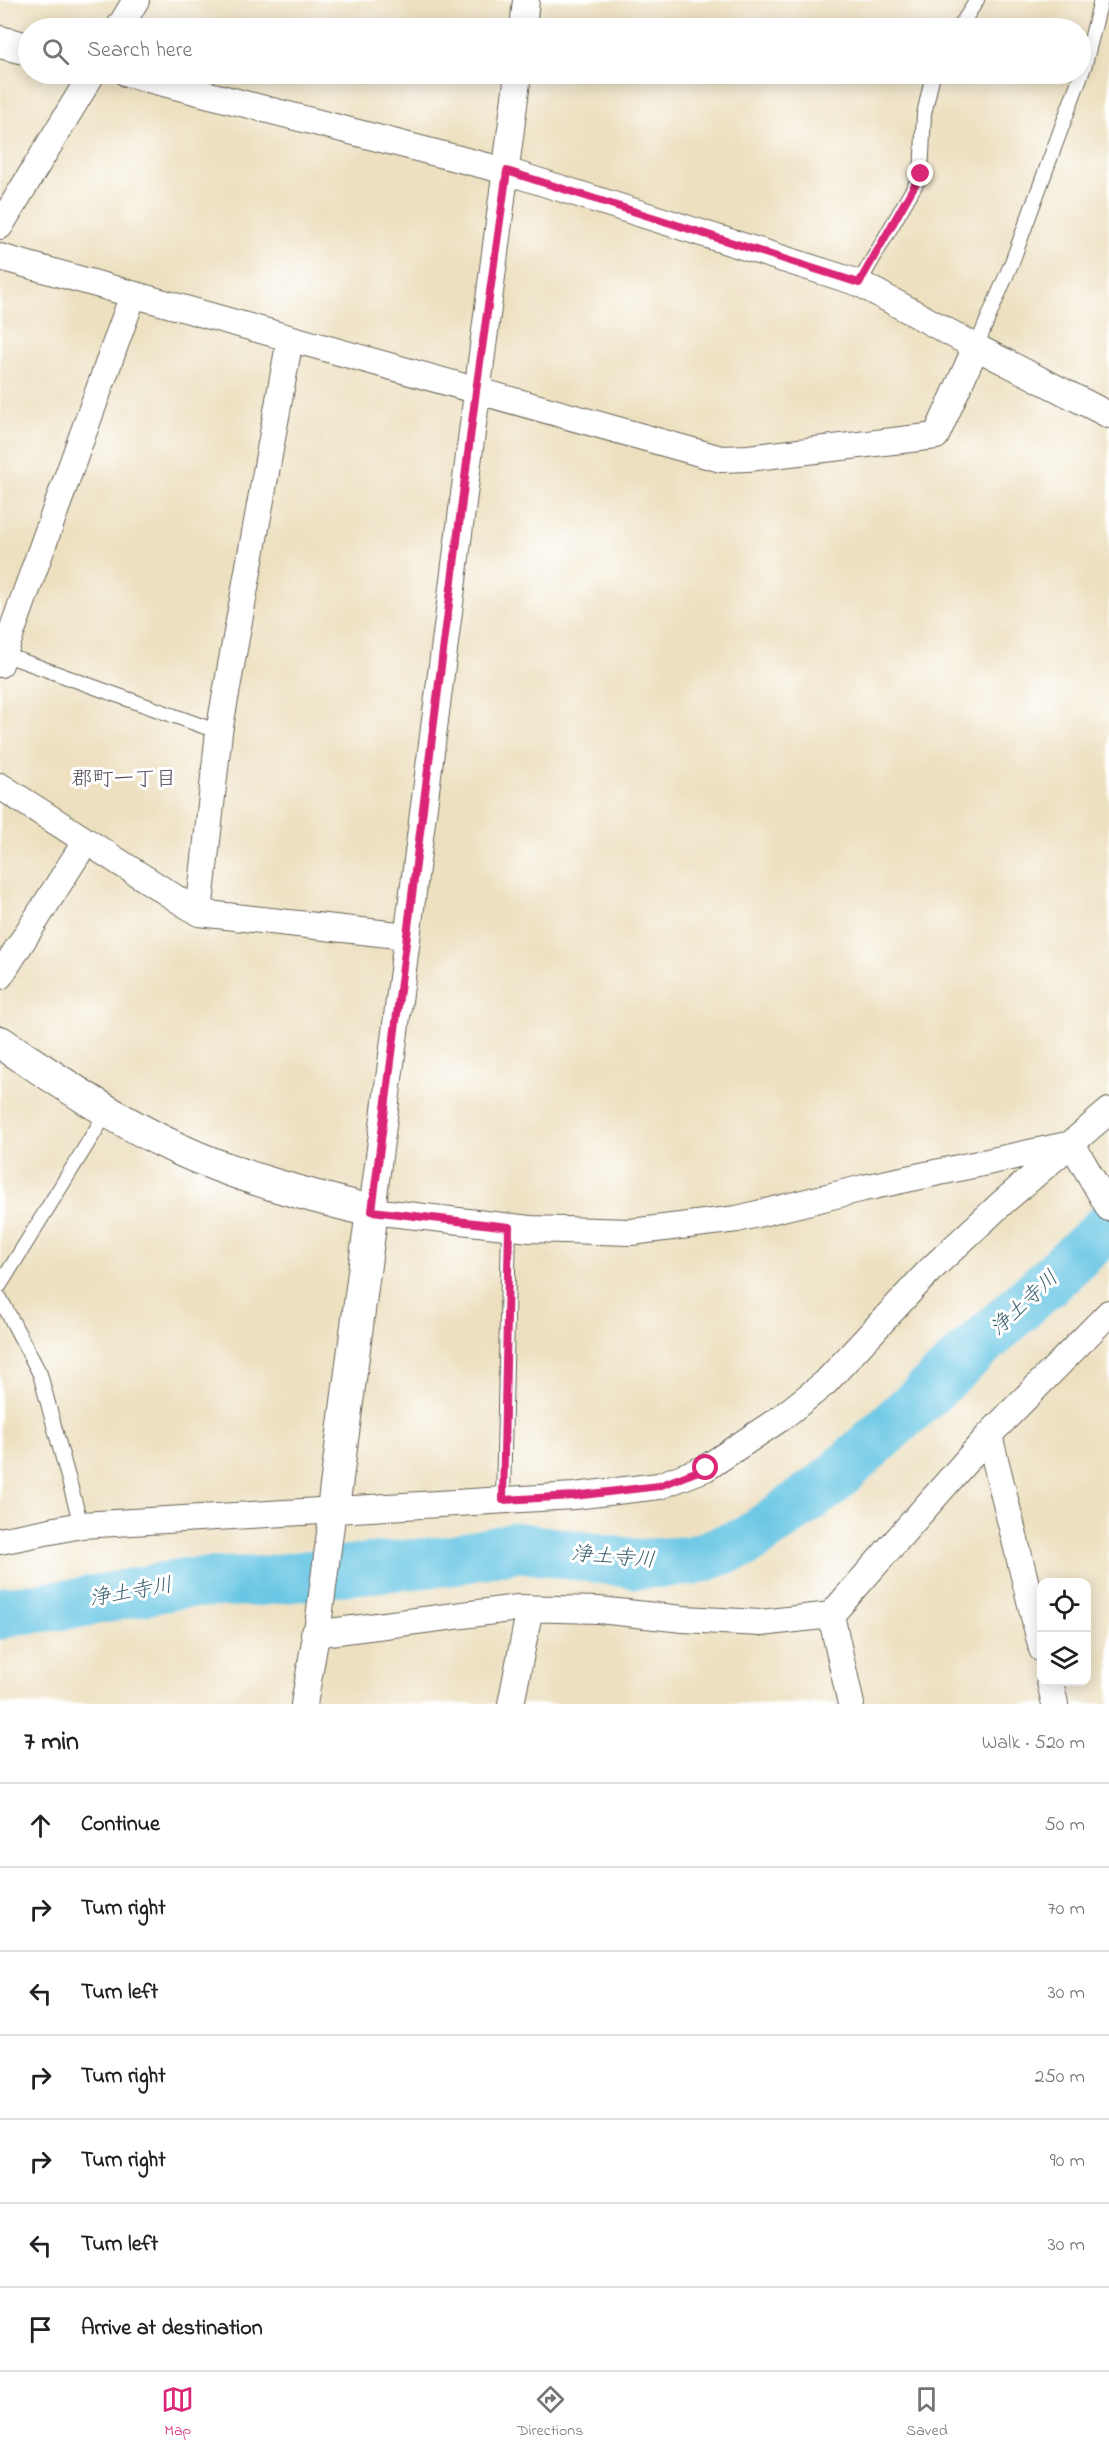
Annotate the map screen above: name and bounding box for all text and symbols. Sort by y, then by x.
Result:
search box [18,18,1091,84]
icon: search [39,35,72,68]
text: Search here [87,35,192,67]
route end [907,160,933,186]
district label: 郡町一丁目 [72,765,177,795]
water label: 浄土寺川 [984,1264,1066,1344]
route start [692,1454,718,1480]
water label: 浄土寺川 [570,1539,656,1577]
water label: 浄土寺川 [87,1571,175,1615]
map controls [1037,1578,1091,1686]
button: locate [1037,1578,1091,1632]
button: layers [1037,1632,1091,1686]
text: 7 min [24,1724,79,1762]
text: Walk · 520 m [982,1729,1085,1758]
icon: ahead [24,1809,57,1842]
text: Continue [81,1809,160,1841]
text: 50 m [1044,1811,1085,1840]
icon: right [24,1893,57,1926]
text: Turn right [81,1893,166,1925]
text: 70 m [1048,1895,1085,1924]
icon: left [24,1977,57,2010]
text: Turn left [81,1977,158,2009]
text: 30 m [1048,1979,1085,2008]
icon: right [24,2061,57,2094]
text: Turn right [81,2061,166,2093]
text: 250 m [1034,2063,1085,2092]
icon: right [24,2145,57,2178]
text: Turn right [81,2145,166,2177]
text: 90 m [1050,2147,1085,2176]
icon: left [24,2229,57,2262]
text: Turn left [81,2229,158,2261]
text: 30 m [1048,2231,1085,2260]
icon: arrive [24,2313,57,2346]
text: Arrive at destination [81,2313,263,2345]
tab: Map [161,2383,194,2443]
tab: Directions [517,2383,583,2443]
tab: Saved [906,2383,948,2443]

